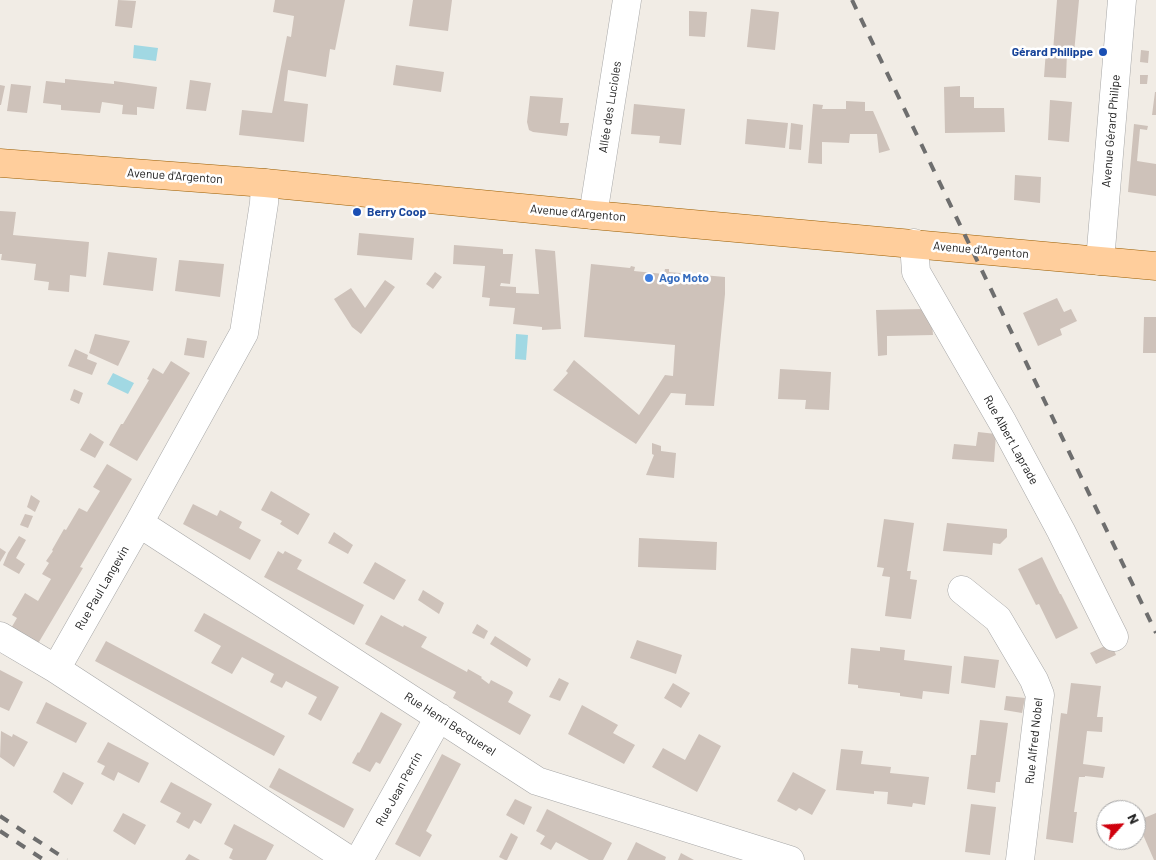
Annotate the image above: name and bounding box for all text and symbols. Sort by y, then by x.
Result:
place label: Gérard Philippe [1012,45,1093,59]
marker: Gérard Philippe [1097,46,1109,58]
street label: Allée des Lucioles [596,60,624,154]
street label: Avenue Gérard Philipe [1099,74,1123,188]
street label: Avenue d'Argenton [127,165,223,187]
street label: Avenue d'Argenton [530,202,626,224]
place label: Berry Coop [367,205,426,219]
marker: Berry Coop [351,206,363,218]
street label: Avenue d'Argenton [933,239,1029,261]
place label: Ago Moto [659,271,709,285]
marker: Ago Moto [643,272,655,284]
street label: Rue Albert Laprade [981,393,1041,487]
street label: Rue Paul Langevin [72,543,132,633]
street label: Rue Henri Becquerel [402,689,498,759]
street label: Rue Alfred Nobel [1022,697,1046,785]
street label: Rue Jean Perrin [373,749,425,829]
north arrow [1096,800,1146,850]
text: N [1124,811,1144,827]

